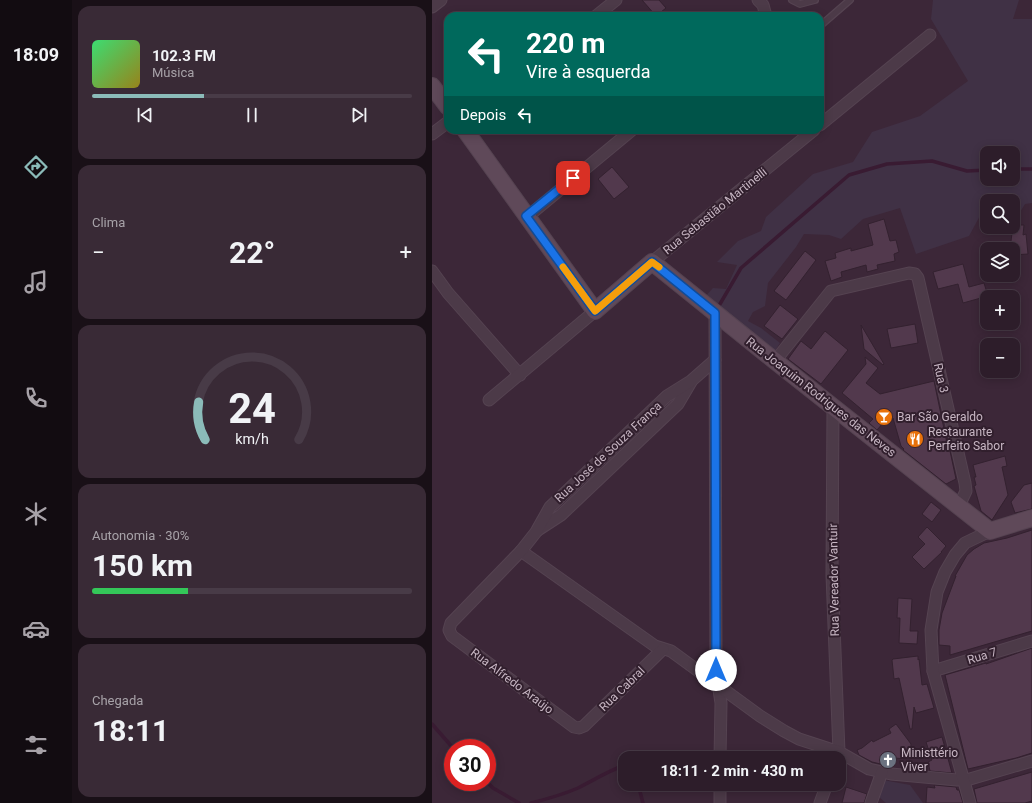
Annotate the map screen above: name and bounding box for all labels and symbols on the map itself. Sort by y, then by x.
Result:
pin [556,161,590,195]
street label: Rua Sebastião Martinelli [660,165,770,257]
street label: Rua Joaquim Rodrigues das Neves [743,334,899,460]
street label: Rua 3 [931,362,951,394]
street label: Rua José de Souza França [552,399,664,505]
bar icon: Bar São Geraldo [874,407,894,427]
place label: Bar São Geraldo [897,410,983,424]
place label: Restaurante Perfeito Sabor [928,425,1004,453]
restaurant icon: Restaurante Perfeito Sabor [905,429,925,449]
street label: Rua Vereador Vantuir [826,523,842,637]
street label: Rua Alfredo Araújo [468,645,556,717]
street label: Rua 7 [965,645,999,667]
position arrow [695,649,737,691]
street label: Rua Cabral [596,664,648,714]
speed limit sign: 30 [444,739,496,791]
place label: Ministtério Viver [901,746,958,774]
church icon: Ministtério Viver [878,750,898,770]

